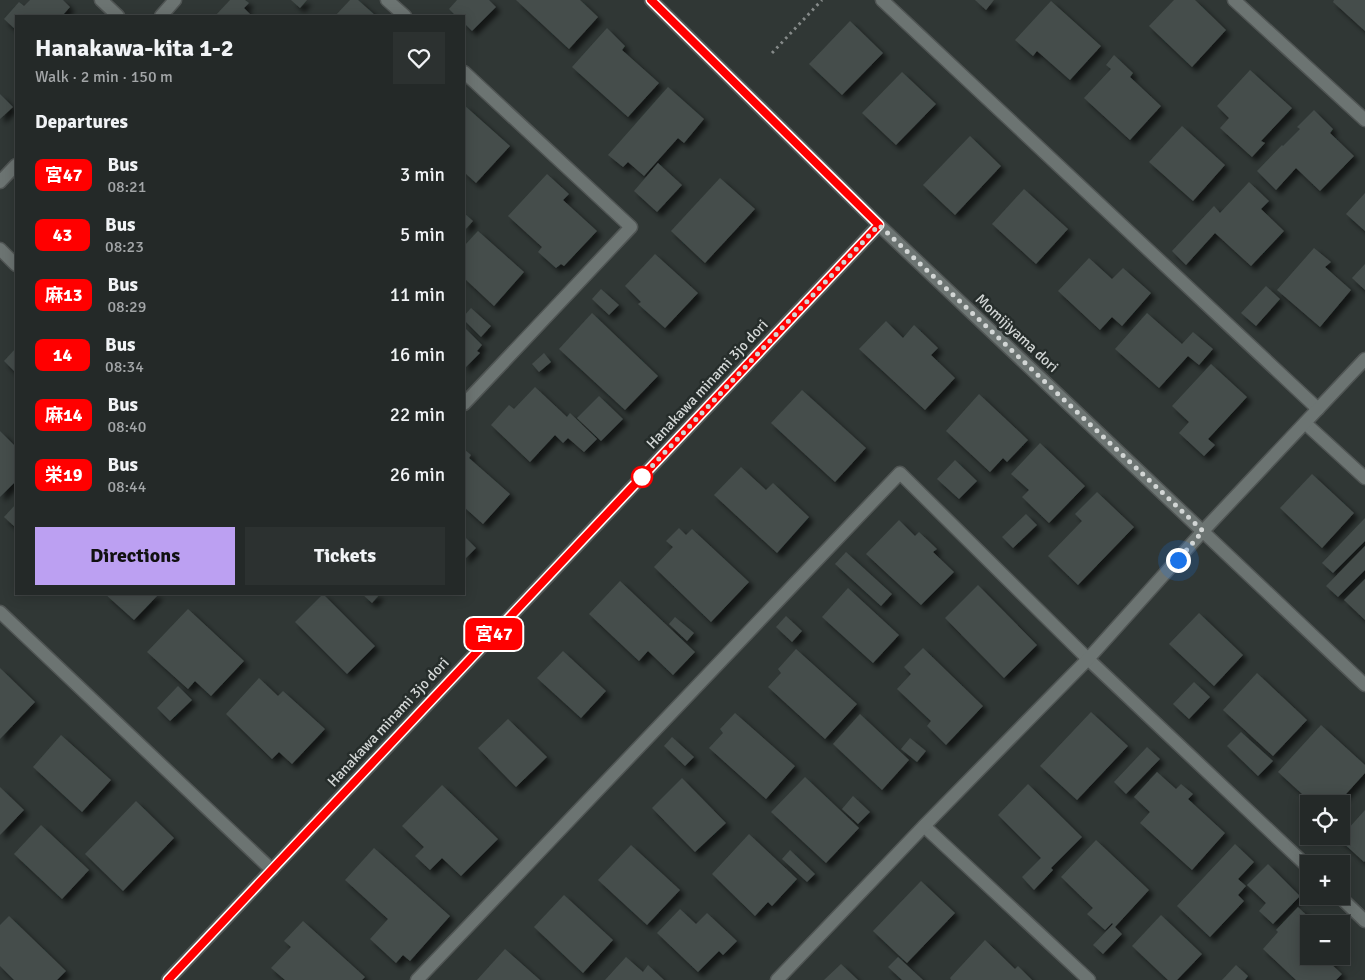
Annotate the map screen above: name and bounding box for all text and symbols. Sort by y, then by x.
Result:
button: heart [393,32,445,84]
text: Hanakawa-kita 1-2 [35,33,234,63]
text: Walk · 2 min · 150 m [35,67,173,87]
text: Departures [35,110,128,134]
text: Bus [107,153,138,177]
text: 3 min [400,163,445,187]
text: 宮47 [45,164,82,186]
text: 08:21 [107,177,146,197]
text: Bus [105,213,136,237]
text: 5 min [400,223,445,247]
text: 43 [53,224,72,246]
text: 08:23 [105,237,144,257]
text: Bus [107,273,138,297]
text: 11 min [390,283,445,307]
text: 麻13 [45,284,82,306]
street label: Momijiyama dori [972,290,1062,376]
text: 08:29 [107,297,146,317]
street label: Hanakawa minami 3jo dori [642,316,772,452]
text: Bus [105,333,136,357]
text: 16 min [390,343,445,367]
text: 14 [53,344,72,366]
text: 08:34 [105,357,144,377]
text: Bus [107,393,138,417]
text: 22 min [390,403,445,427]
text: 麻14 [45,404,82,426]
text: 08:40 [107,417,146,437]
text: Bus [107,453,138,477]
text: 26 min [390,463,445,487]
text: 栄19 [45,464,82,486]
unlabelled marker [631,466,653,488]
text: 08:44 [107,477,146,497]
button: Directions [35,527,235,585]
button: Tickets [245,527,445,585]
your location [1166,548,1191,573]
line badge: 宮47 [465,618,523,650]
text: 宮47 [475,623,513,645]
street label: Hanakawa minami 3jo dori [323,654,453,790]
map controls [1300,795,1350,965]
button: locate [1300,795,1350,845]
button: + [1300,855,1350,905]
button: − [1300,915,1350,965]

